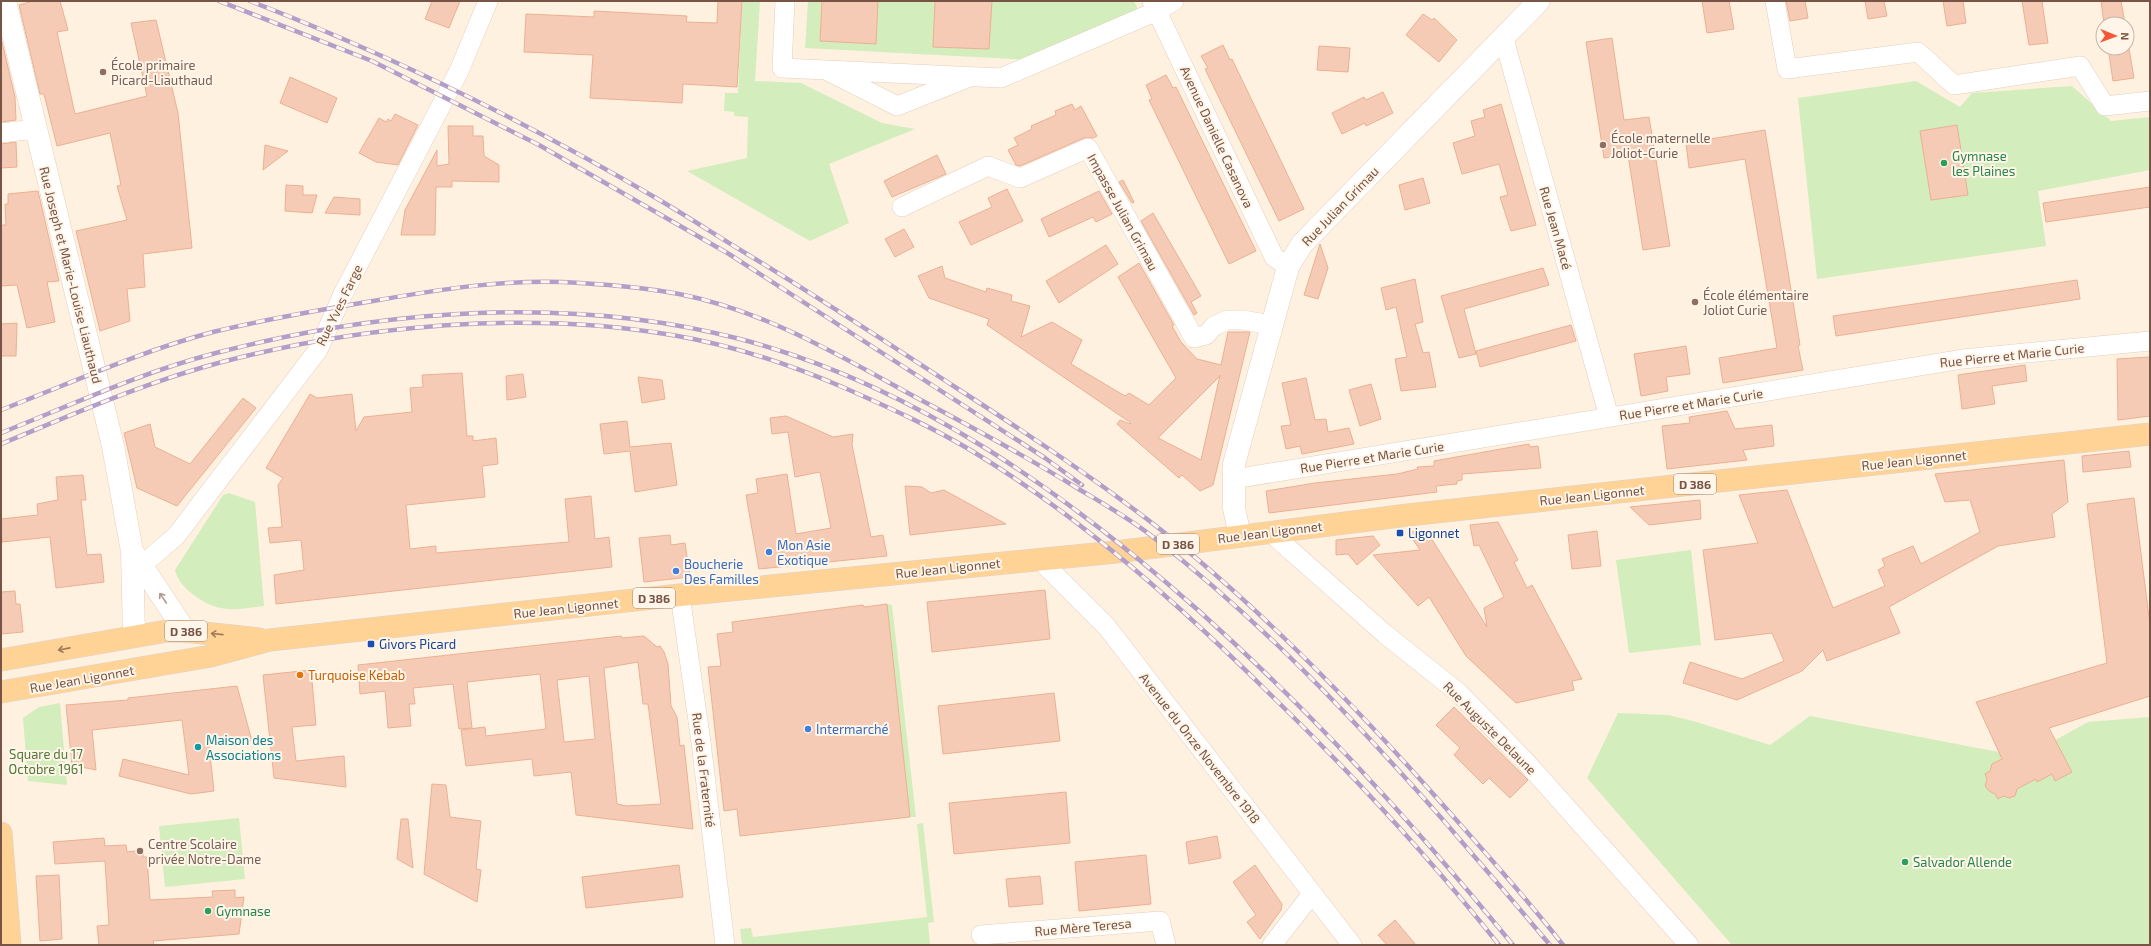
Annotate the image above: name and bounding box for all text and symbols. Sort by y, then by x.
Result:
north arrow [2095,16,2135,56]
text: N [2119,32,2132,40]
place label: École primaire Picard-Liauthaud [111,56,213,88]
street label: Avenue Danielle Casanova [1177,64,1257,210]
marker: École primaire Picard-Liauthaud [98,67,108,77]
place label: École maternelle Joliot-Curie [1611,129,1711,161]
marker: École maternelle Joliot-Curie [1598,140,1608,150]
place label: Gymnase les Plaines [1952,148,2015,179]
street label: Impasse Julian Grimau [1084,151,1162,273]
marker: Gymnase les Plaines [1939,158,1949,168]
street label: Rue Julian Grimau [1298,163,1382,249]
street label: Rue Joseph et Marie-Louise Liauthaud [36,165,106,385]
street label: Rue Jean Macé [1536,185,1576,271]
street label: Rue Yves Farge [312,262,366,348]
place label: École élémentaire Joliot Curie [1703,286,1809,318]
marker: École élémentaire Joliot Curie [1690,297,1700,307]
street label: Rue Pierre et Marie Curie [1939,339,2085,371]
street label: Rue Pierre et Marie Curie [1618,385,1764,423]
street label: Rue Pierre et Marie Curie [1299,438,1445,476]
street label: Rue Jean Ligonnet [1861,447,1967,473]
road number: D 386 [1674,474,1716,494]
street label: Rue Jean Ligonnet [1539,482,1645,508]
street label: Rue Jean Ligonnet [1217,518,1323,546]
place label: Ligonnet [1408,525,1460,541]
marker: Ligonnet [1395,528,1405,538]
road number: D 386 [1157,534,1199,554]
place label: Mon Asie Exotique [777,537,831,568]
marker: Mon Asie Exotique [764,547,774,557]
street label: Rue Jean Ligonnet [895,555,1001,581]
place label: Boucherie Des Familles [684,556,759,587]
marker: Boucherie Des Familles [671,566,681,576]
road number: D 386 [633,588,675,608]
one-way arrow [159,593,167,604]
street label: Rue Jean Ligonnet [513,595,619,621]
road number: D 386 [165,621,207,641]
one-way arrow [211,631,224,638]
place label: Givors Picard [379,636,456,652]
marker: Givors Picard [366,639,376,649]
one-way arrow [58,645,71,653]
street label: Rue Jean Ligonnet [29,662,135,696]
place label: Turquoise Kebab [308,667,405,683]
marker: Turquoise Kebab [295,670,305,680]
street label: Avenue du Onze Novembre 1918 [1136,670,1264,826]
street label: Rue Auguste Delaune [1440,678,1540,778]
street label: Rue de la Fraternité [689,712,719,828]
place label: Intermarché [816,721,889,737]
marker: Intermarché [803,724,813,734]
place label: Maison des Associations [206,732,281,763]
marker: Maison des Associations [193,742,203,752]
park label: Square du 17 Octobre 1961 [9,746,83,777]
place label: Centre Scolaire privée Notre-Dame [148,836,261,867]
marker: Centre Scolaire privée Notre-Dame [135,846,145,856]
place label: Salvador Allende [1913,854,2012,870]
marker: Salvador Allende [1900,857,1910,867]
place label: Gymnase [216,903,271,919]
marker: Gymnase [203,906,213,916]
street label: Rue Mère Teresa [1034,915,1132,939]

